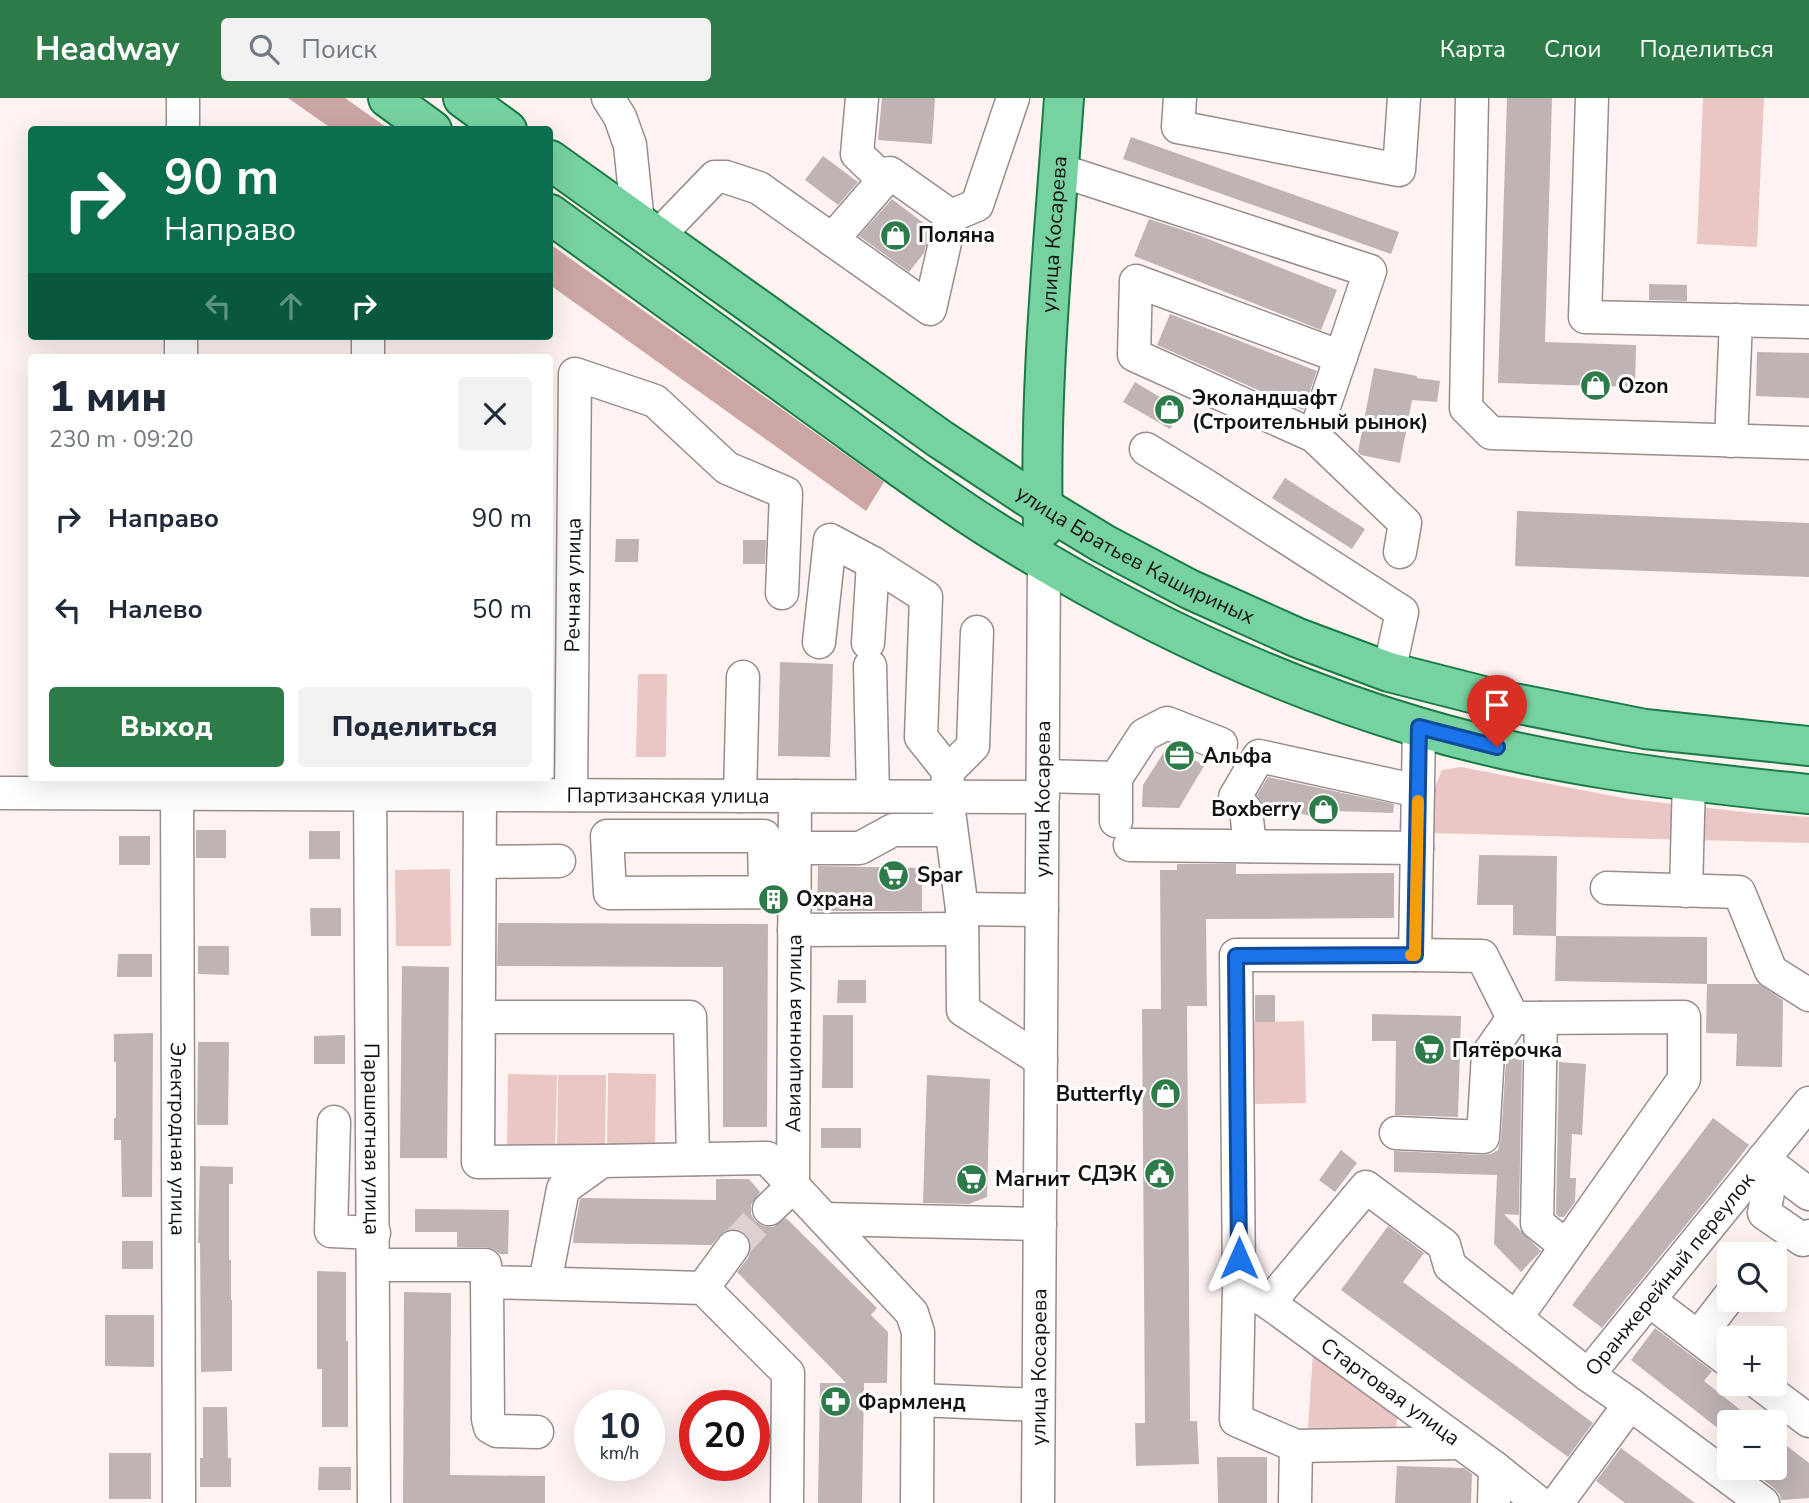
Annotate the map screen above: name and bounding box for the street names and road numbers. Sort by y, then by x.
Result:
street label: улица Косарева [1034,155,1074,314]
street label: улица Братьев Кашириных [1010,479,1259,631]
street label: Речная улица [558,517,588,653]
street label: улица Косарева [1028,720,1057,878]
street label: Партизанская улица [566,781,770,810]
street label: Авиационная улица [779,934,808,1133]
street label: Электродная улица [164,1042,192,1236]
street label: Парашютная улица [357,1043,387,1235]
street label: Оранжерейный переулок [1579,1166,1762,1382]
street label: улица Косарева [1024,1288,1053,1446]
street label: Стартовая улица [1315,1331,1466,1452]

